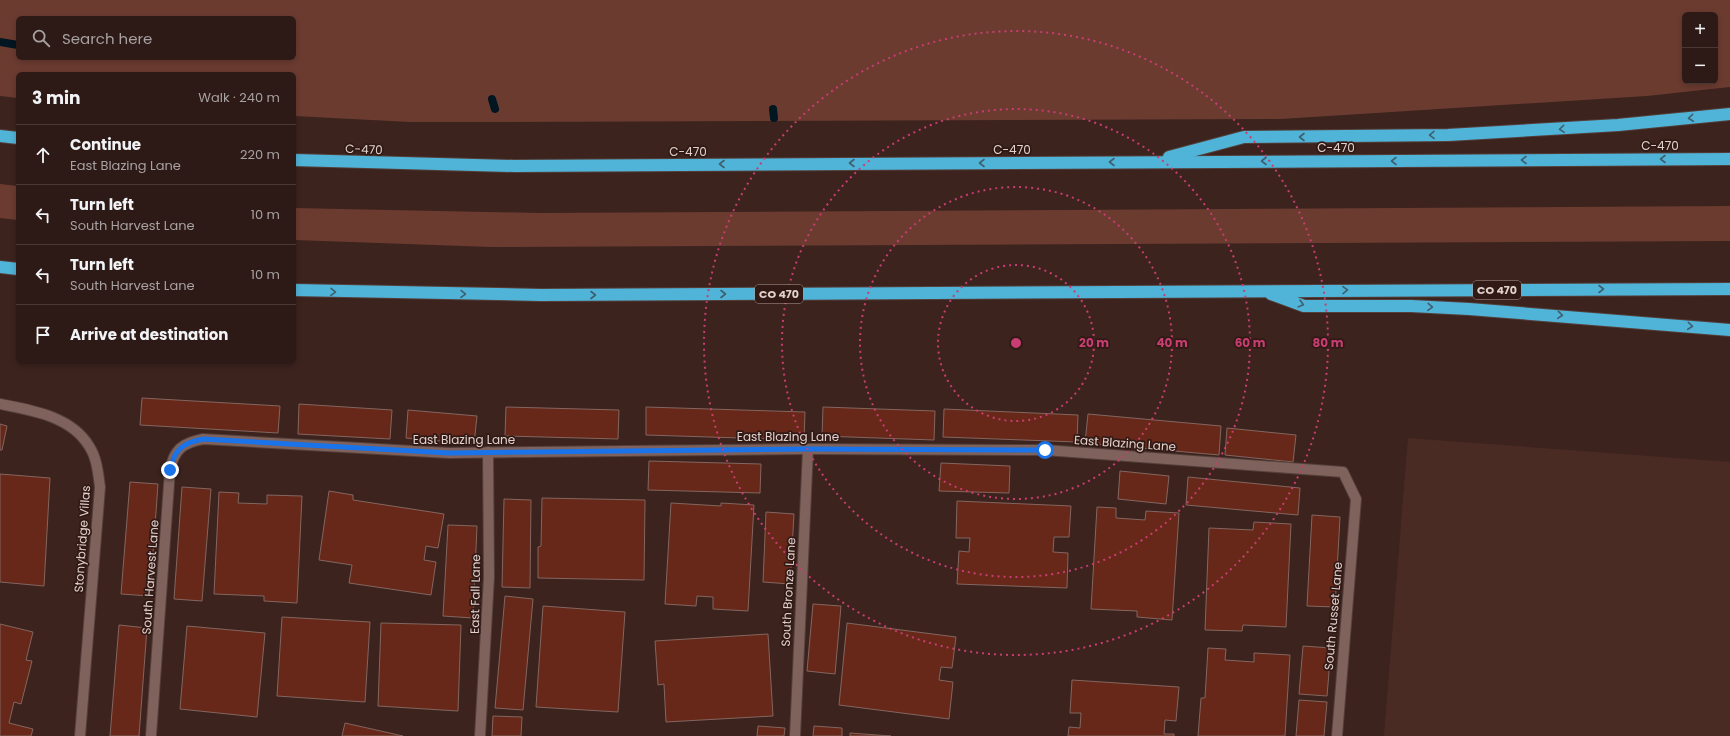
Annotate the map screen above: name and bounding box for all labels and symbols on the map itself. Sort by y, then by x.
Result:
one-way arrow [1688,113,1694,122]
one-way arrow [1559,124,1565,133]
one-way arrow [1429,131,1435,139]
one-way arrow [1299,133,1305,141]
street label: C-470 [1641,137,1679,154]
street label: C-470 [1317,139,1355,156]
street label: C-470 [345,140,383,158]
street label: C-470 [993,141,1031,158]
street label: C-470 [669,143,707,160]
one-way arrow [1660,155,1666,163]
one-way arrow [1521,156,1527,164]
one-way arrow [1261,157,1267,165]
one-way arrow [1391,157,1397,165]
one-way arrow [1109,158,1115,166]
one-way arrow [849,159,855,168]
one-way arrow [979,159,985,167]
one-way arrow [719,160,725,168]
road number: CO 470 [1473,281,1521,299]
road number: CO 470 [755,285,803,303]
one-way arrow [1598,285,1604,293]
one-way arrow [1342,286,1348,294]
one-way arrow [330,287,336,296]
one-way arrow [460,290,466,298]
one-way arrow [720,290,726,298]
one-way arrow [590,291,596,299]
one-way arrow [1297,299,1304,308]
one-way arrow [1427,303,1433,311]
one-way arrow [1557,311,1563,320]
one-way arrow [1687,322,1693,331]
text: 20 m [1079,334,1109,351]
text: 40 m [1156,334,1188,351]
text: 60 m [1235,334,1266,351]
text: 80 m [1313,334,1344,351]
centre of rings [1009,336,1023,350]
street label: East Blazing Lane [737,428,839,445]
street label: East Blazing Lane [413,431,515,448]
street label: East Blazing Lane [1073,431,1177,455]
route start [1036,441,1054,459]
route end [161,461,179,479]
street label: Stonybridge Villas [70,485,94,593]
street label: South Harvest Lane [138,519,162,635]
street label: South Bronze Lane [777,537,799,647]
street label: East Fall Lane [466,554,484,634]
street label: South Russet Lane [1320,561,1346,671]

